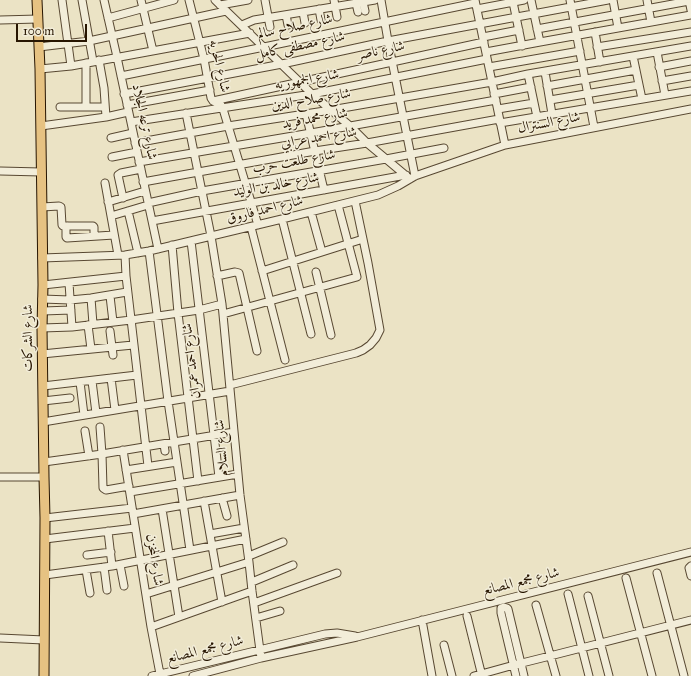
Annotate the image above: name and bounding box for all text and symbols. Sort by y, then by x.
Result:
street label: شارع صلاح سالم [256,11,334,43]
scale bar [18,16,89,42]
text: 100 m [23,24,54,38]
street label: شارع مصطفى كامل [253,28,347,64]
street label: شارع الحريه [205,38,233,94]
street label: شارع ناصر [356,38,406,64]
street label: شارع الجمهوريه [274,66,340,94]
street label: شارع ترعه الجلاد [128,82,160,162]
street label: شارع صلاح الدين [270,85,352,115]
street label: شارع محمد فريد [281,105,349,133]
street label: شارع السنترال [516,109,582,137]
street label: شارع احمد عرابي [280,124,358,152]
street label: شارع طلعت حرب [251,146,337,178]
street label: شارع خالد بن الوليد [232,169,320,201]
street label: شارع احمد فاروق [225,192,305,228]
street label: شارع الشركات [21,304,37,372]
street label: شارع احمد عمران [179,322,205,400]
street label: شارع السلام [211,419,233,477]
street label: شارع المخزن [142,533,166,587]
street label: شارع مجمع المصانع [481,564,561,600]
street label: شارع مجمع المصانع [165,632,245,668]

